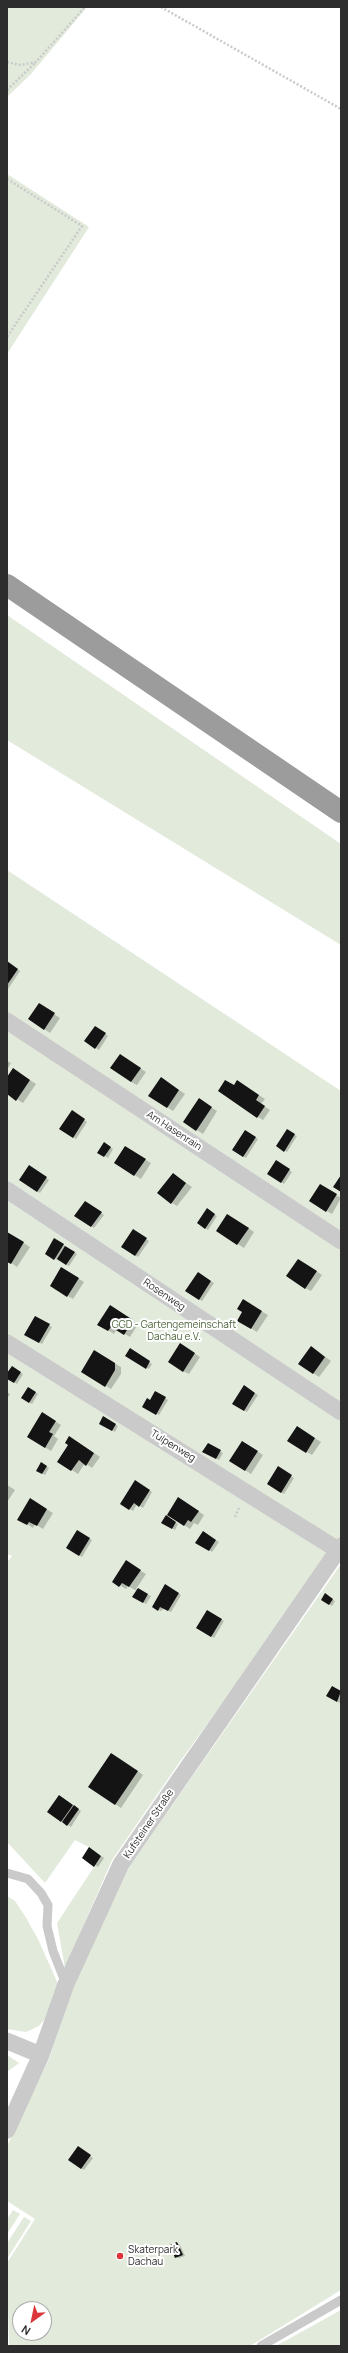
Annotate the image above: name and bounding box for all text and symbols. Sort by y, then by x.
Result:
street label: Am Hasenrain [144,1109,204,1153]
street label: Rosenweg [141,1277,187,1313]
park label: GGD - Gartengemeinschaft Dachau e.V. [112,1319,236,1342]
street label: Tulpenweg [148,1428,198,1464]
street label: Kufsteiner Straße [121,1787,177,1861]
place label: Skaterpark Dachau [128,2244,178,2268]
marker: Skaterpark Dachau [115,2251,125,2261]
north arrow [12,2301,52,2341]
text: N [18,2322,33,2339]

